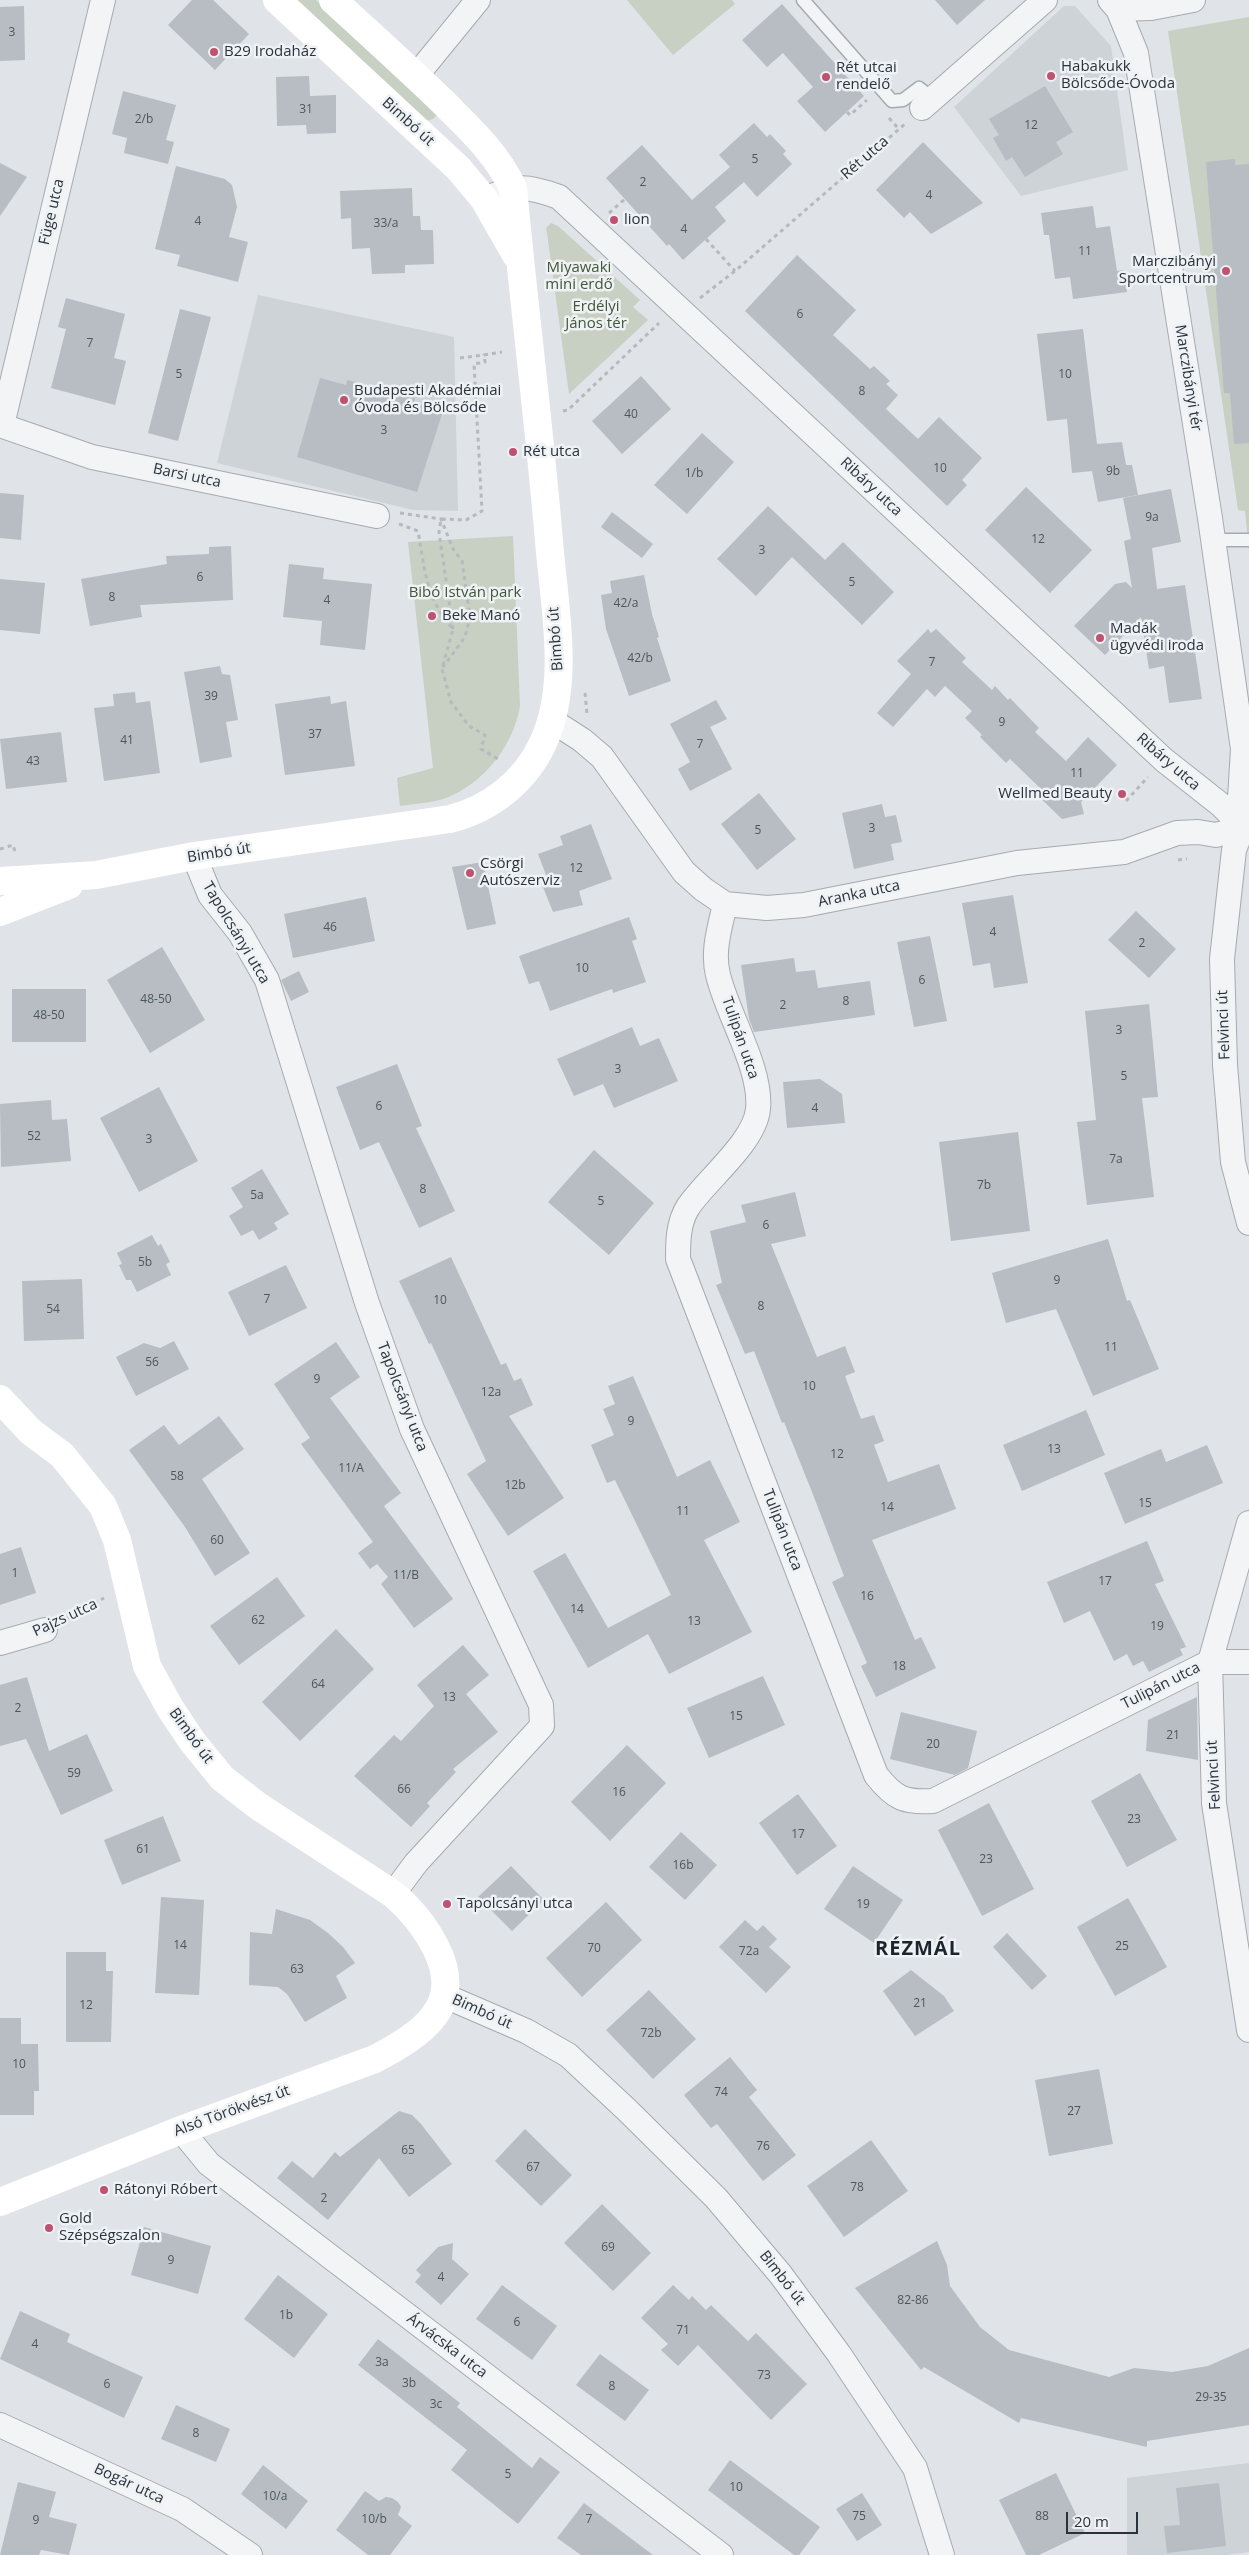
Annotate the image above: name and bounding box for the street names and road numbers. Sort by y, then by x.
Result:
street label: Bimbó út [378,94,438,150]
street label: Rét utca [838,133,892,183]
street label: Füge utca [36,177,68,247]
street label: Marczibányi tér [1171,323,1205,433]
street label: Ribáry utca [836,454,906,520]
street label: Barsi utca [151,460,223,492]
street label: Bimbó út [545,606,567,672]
street label: Ribáry utca [1133,730,1203,794]
street label: Bimbó út [186,839,252,867]
street label: Aranka utca [816,877,902,911]
street label: Tapolcsányi utca [198,879,274,987]
street label: Felvinci út [1214,990,1234,1060]
street label: Tulipán utca [718,995,762,1081]
street label: Tapolcsányi utca [373,1340,431,1454]
street label: Tulipán utca [758,1487,806,1573]
street label: Pajzs utca [30,1595,100,1641]
street label: Tulipán utca [1119,1659,1203,1713]
street label: Bimbó út [165,1705,217,1767]
street label: Felvinci út [1203,1740,1225,1810]
street label: Bimbó út [449,1991,515,2033]
street label: Alsó Törökvész út [172,2082,292,2140]
street label: Bimbó út [755,2247,809,2309]
street label: Árvácska utca [403,2310,491,2382]
street label: Bogár utca [91,2460,167,2508]

